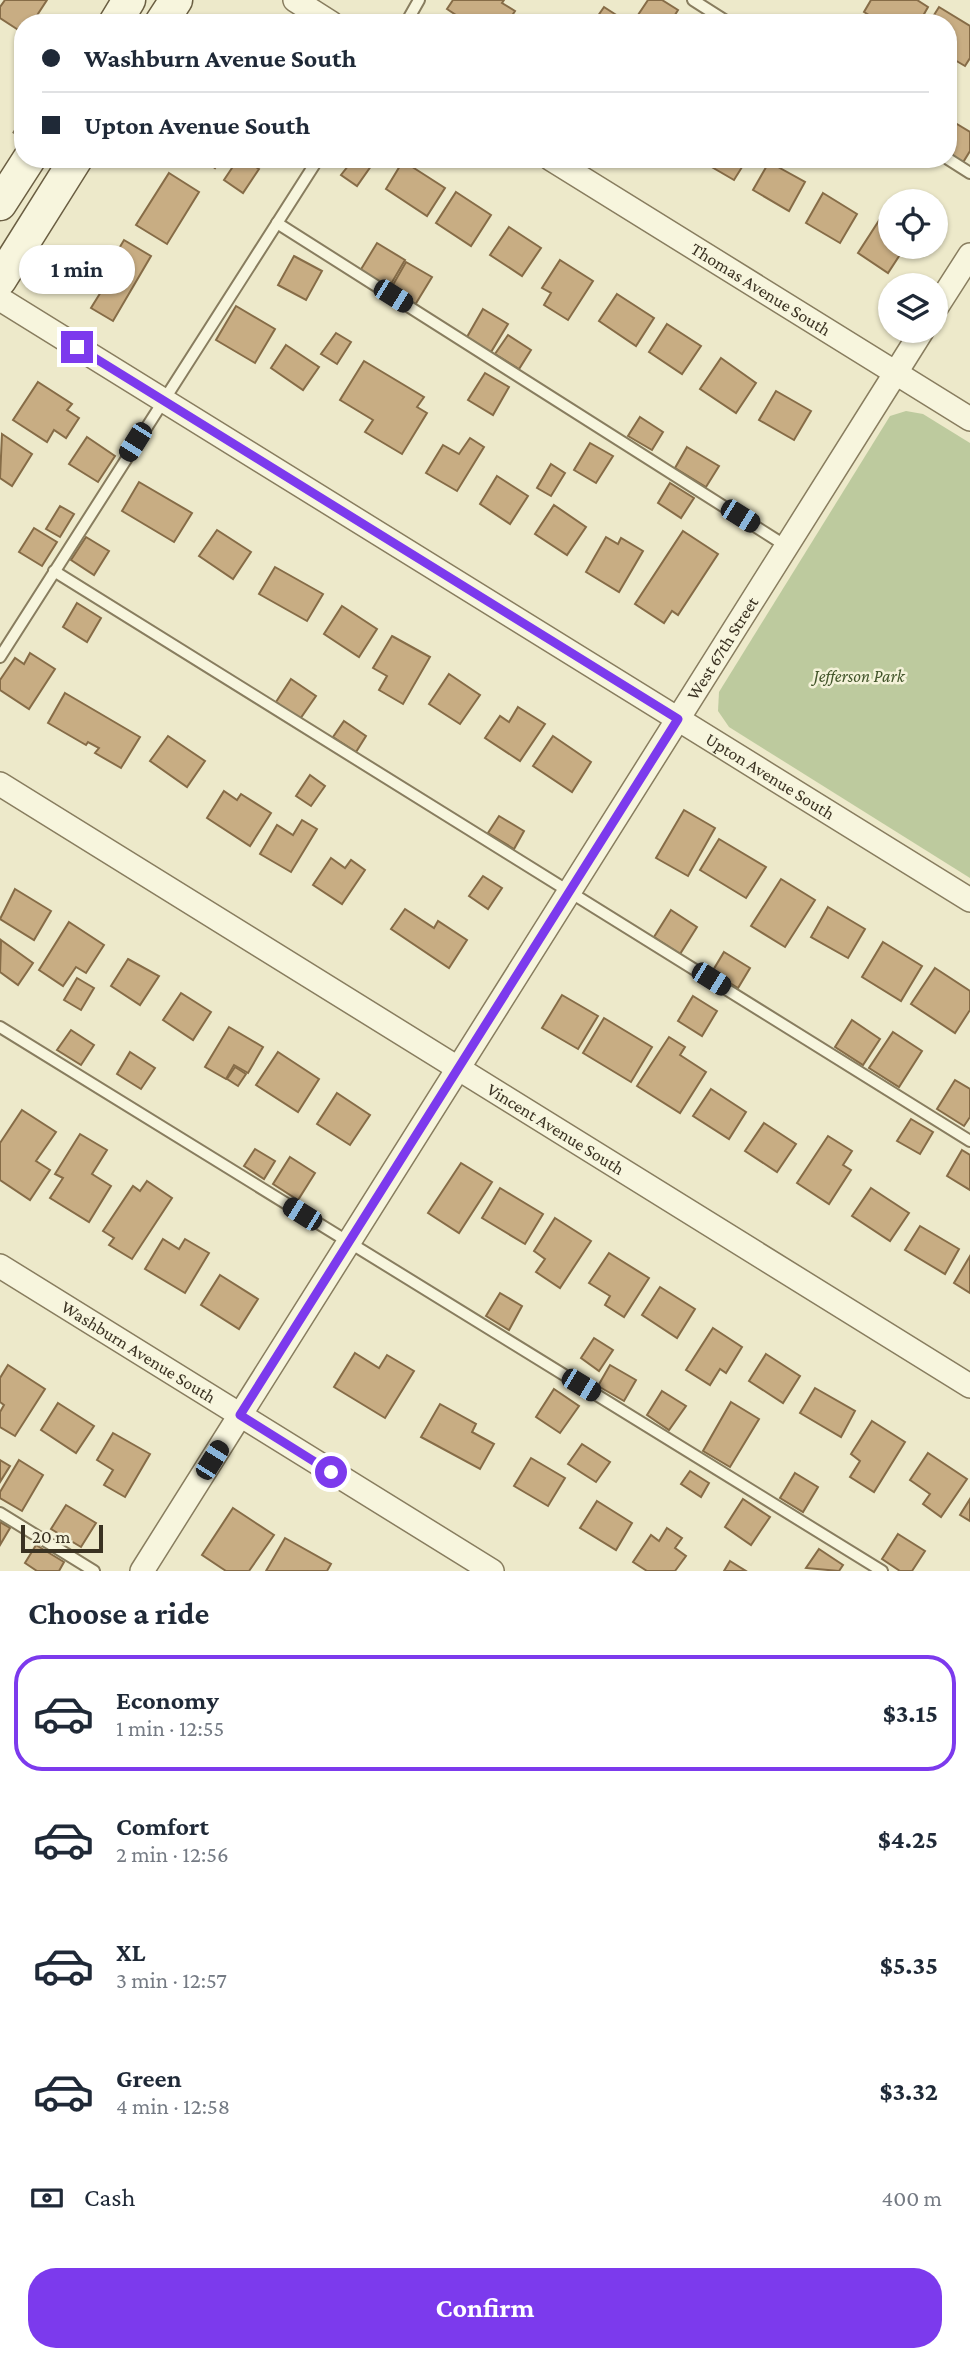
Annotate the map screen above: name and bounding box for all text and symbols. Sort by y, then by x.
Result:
text: Washburn Avenue South [84,44,356,73]
text: Upton Avenue South [84,111,310,140]
map controls [878,189,948,343]
button: locate [878,189,948,259]
street label: Thomas Avenue South [687,238,835,340]
callout: 1 min [19,246,135,294]
text: 1 min [51,256,103,282]
button: layers [878,273,948,343]
car [370,276,417,316]
route end [61,331,93,363]
car [115,419,156,465]
car [717,496,764,536]
street label: West 67th Street [682,592,763,704]
park label: Jefferson Park [810,666,906,686]
street label: Upton Avenue South [702,729,839,824]
car [688,959,735,999]
street label: Vincent Avenue South [483,1079,628,1179]
car [279,1194,326,1234]
street label: Washburn Avenue South [58,1296,220,1407]
car [558,1365,605,1405]
car [192,1437,233,1483]
route start [315,1456,347,1488]
scale bar [21,1522,103,1554]
text: 20 m [32,1526,71,1547]
text: Choose a ride [28,1595,209,1631]
icon: car [32,1682,95,1745]
text: Economy [116,1686,219,1715]
text: $3.15 [883,1699,938,1728]
text: 1 min · 12:55 [116,1715,224,1741]
icon: car [32,1808,95,1871]
text: Comfort [116,1812,209,1841]
text: $4.25 [878,1825,938,1854]
text: 2 min · 12:56 [116,1841,229,1867]
icon: car [32,1934,95,1997]
text: XL [116,1938,145,1967]
text: $5.35 [880,1951,938,1980]
text: 3 min · 12:57 [116,1967,227,1993]
icon: car [32,2060,95,2123]
text: Green [116,2064,182,2093]
text: $3.32 [880,2077,938,2106]
text: 4 min · 12:58 [116,2093,230,2119]
icon: cash [28,2179,66,2217]
text: Cash [84,2183,135,2212]
text: 400 m [881,2185,942,2211]
button: Confirm [28,2268,942,2348]

